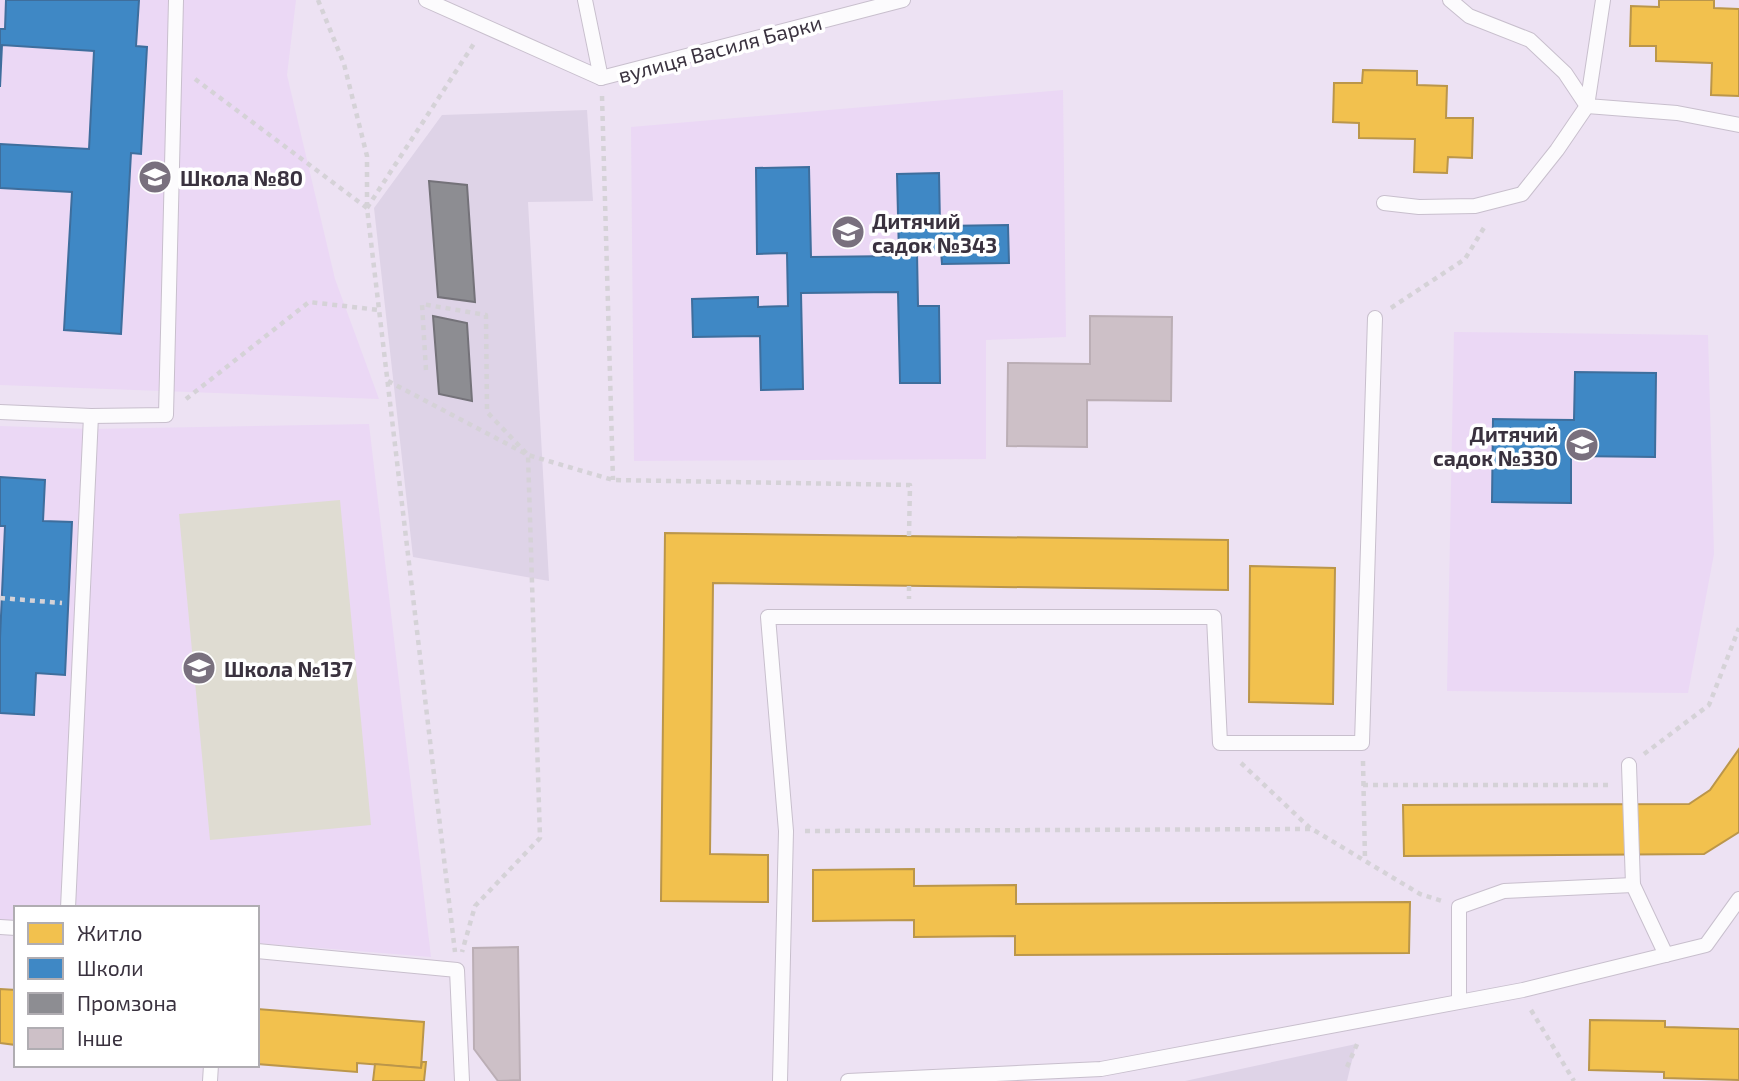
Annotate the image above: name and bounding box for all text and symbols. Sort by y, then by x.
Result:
street label: вулиця Василя Барки [615,9,825,88]
school or university icon: Школа №80 [136,158,174,196]
place label: Школа №80 [180,165,303,190]
place label: Дитячий садок №343 [872,208,997,257]
school or university icon: Дитячий садок №343 [829,213,867,251]
place label: Дитячий садок №330 [1433,421,1558,470]
school or university icon: Дитячий садок №330 [1563,426,1601,464]
school or university icon: Школа №137 [180,649,218,687]
place label: Школа №137 [224,656,353,681]
legend [14,906,259,1067]
text: Житло [77,920,142,945]
text: Школи [77,955,144,980]
text: Промзона [77,990,177,1015]
text: Інше [77,1025,123,1050]

